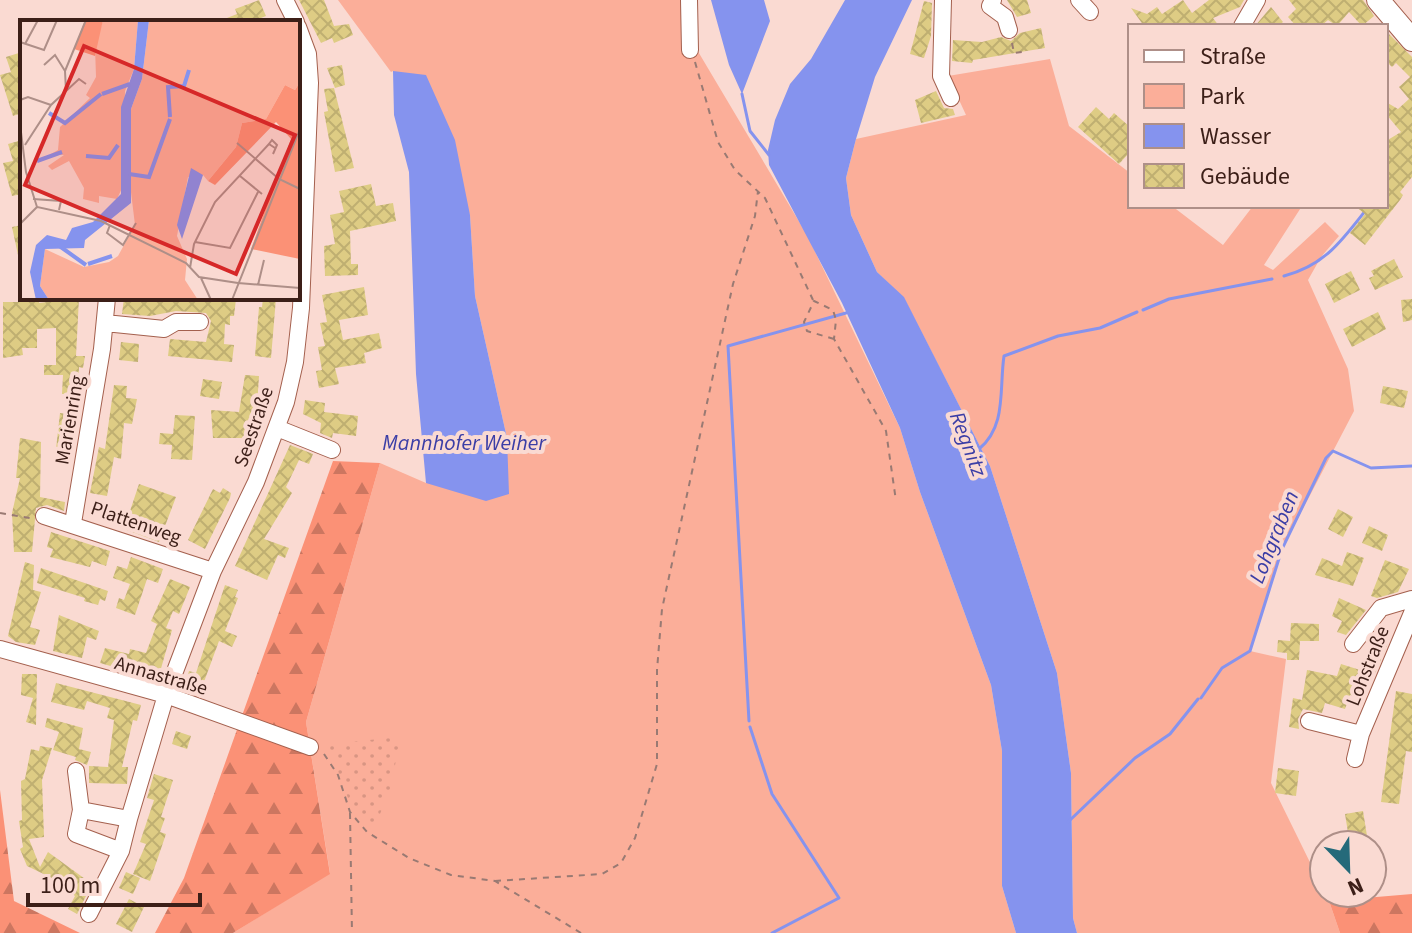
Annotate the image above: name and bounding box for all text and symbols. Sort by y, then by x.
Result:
inset map [20,20,300,300]
legend [1128,24,1388,208]
text: Straße [1200,39,1266,74]
text: Park [1200,79,1245,114]
text: Wasser [1200,119,1272,154]
text: Gebäude [1200,159,1290,194]
street label: Marienring [48,373,92,467]
street label: Seestraße [227,383,281,471]
water label: Regnitz [941,407,995,482]
water label: Mannhofer Weiher [382,427,547,459]
water label: Lohgraben [1241,486,1307,588]
street label: Plattenweg [87,494,185,552]
street label: Lohstraße [1339,622,1397,710]
street label: Annastraße [111,649,211,703]
north arrow [1308,829,1388,909]
scale bar [28,857,200,907]
text: 100 m [40,868,100,903]
text: N [1342,869,1368,904]

